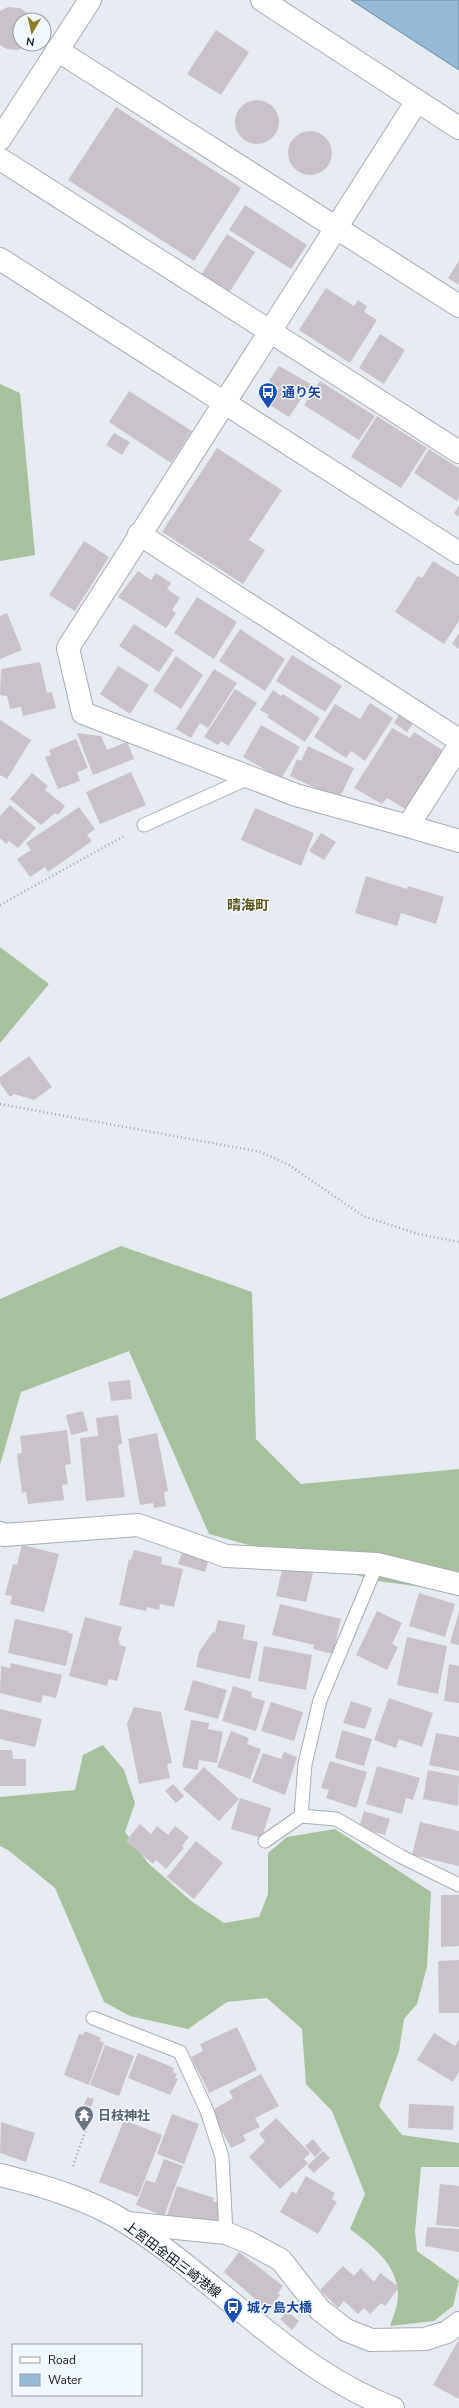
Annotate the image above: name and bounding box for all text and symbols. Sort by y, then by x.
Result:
north arrow [12,12,52,52]
text: N [25,33,36,49]
bus stop icon: 通り矢 [257,381,279,409]
place label: 通り矢 [282,384,321,402]
district label: 晴海町 [227,896,269,915]
temple icon: 日枝神社 [73,2104,95,2132]
place label: 日枝神社 [98,2107,150,2125]
street label: 上宮田金田三崎港線 [120,2217,225,2302]
bus stop icon: 城ヶ島大橋 [222,2296,244,2324]
place label: 城ヶ島大橋 [247,2299,312,2317]
legend [12,2344,142,2396]
text: Road [48,2352,76,2368]
text: Water [48,2372,82,2388]

